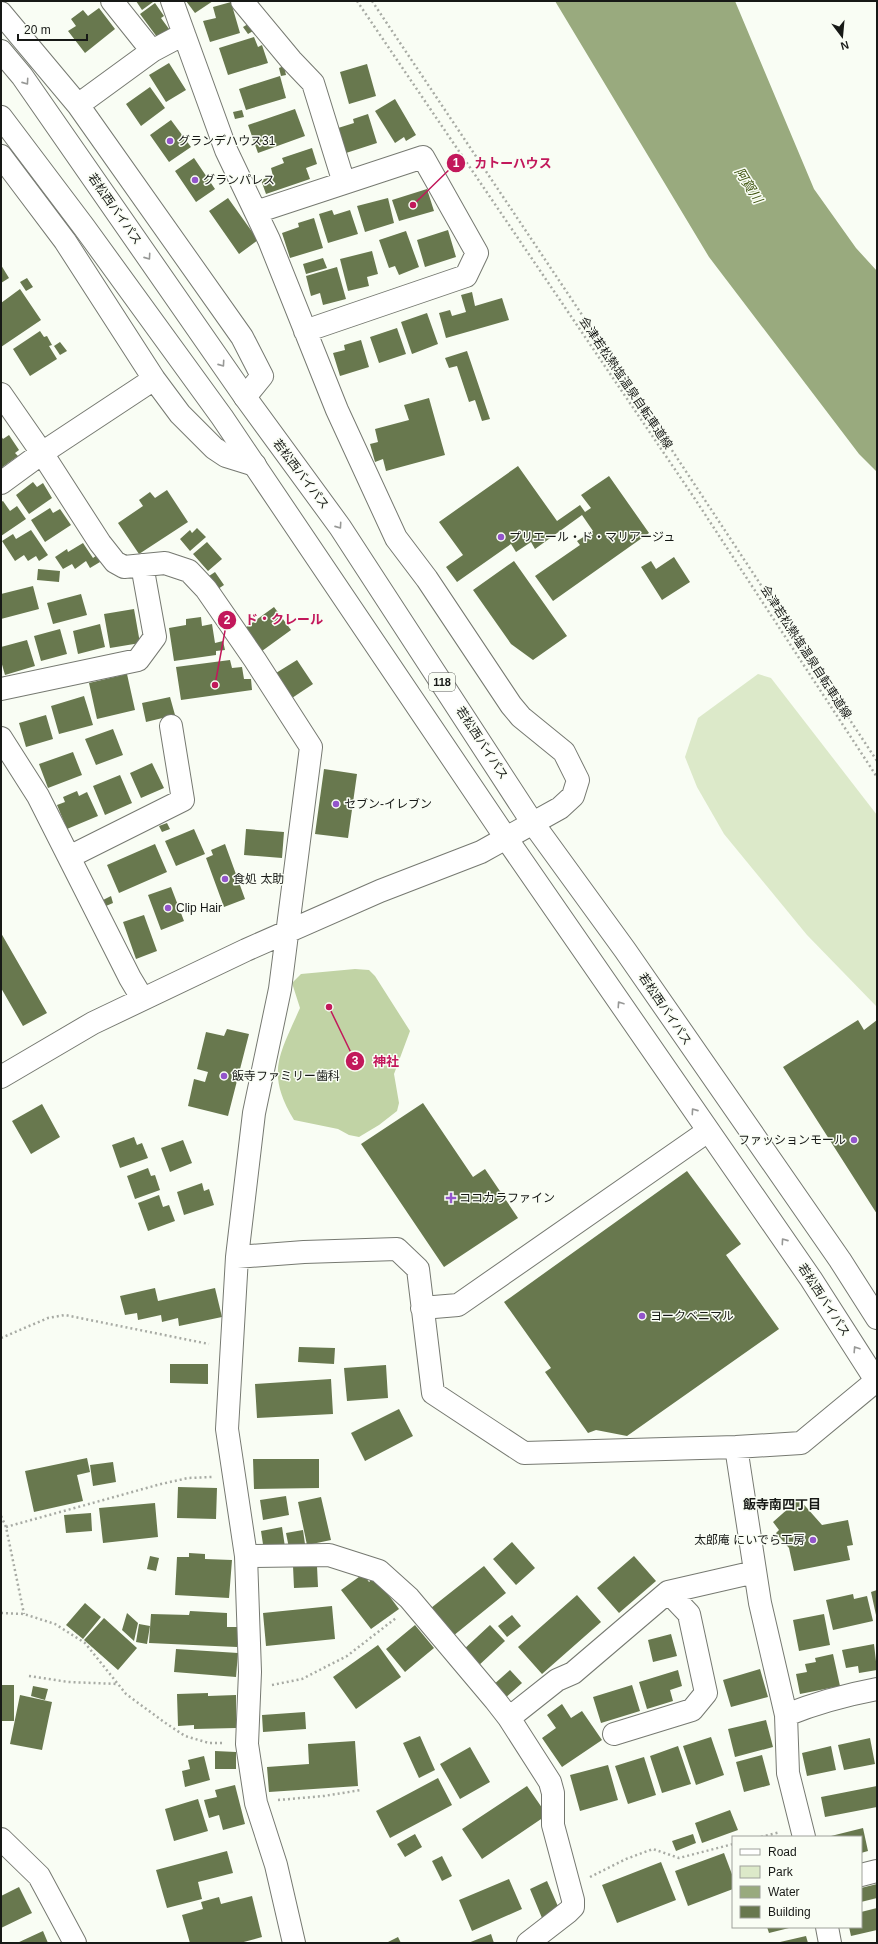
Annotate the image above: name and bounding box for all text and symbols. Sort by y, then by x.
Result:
scale bar [18,16,87,42]
north arrow [822,16,862,56]
text: 20 m [24,23,51,37]
text: N [839,39,850,52]
one-way arrow [21,77,28,84]
place label: グランデハウス31 [178,134,276,148]
marker: グランデハウス31 [165,136,175,146]
callout: カトーハウス [446,151,560,176]
text: 1 [453,156,460,170]
text: カトーハウス [474,156,552,171]
water label: 阿賀川 [732,165,767,207]
street label: 若松西バイパス [85,171,145,247]
place label: グランパレス [203,173,275,187]
marker: グランパレス [190,175,200,185]
one-way arrow [143,253,151,260]
street label: 会津若松熱塩温泉自転車道線 [577,314,675,452]
one-way arrow [217,360,225,367]
street label: 若松西バイパス [270,436,332,512]
one-way arrow [334,522,342,529]
place label: プリエール・ド・マリアージュ [509,530,675,544]
marker: プリエール・ド・マリアージュ [496,532,506,542]
street label: 会津若松熱塩温泉自転車道線 [758,583,854,721]
callout: ド・クレール [217,607,331,632]
text: ド・クレール [245,612,323,627]
text: 2 [224,613,231,627]
road number: 118 [429,673,455,691]
street label: 若松西バイパス [453,704,511,782]
place label: セブン-イレブン [344,797,432,811]
marker: セブン-イレブン [331,799,341,809]
place label: 食処 太助 [233,872,284,886]
marker: 食処 太助 [220,874,230,884]
place label: Clip Hair [176,901,222,915]
marker: Clip Hair [163,903,173,913]
street label: 若松西バイパス [636,970,694,1048]
one-way arrow [617,1001,625,1008]
callout: 神社 [345,1049,407,1074]
text: 3 [352,1054,359,1068]
text: 神社 [373,1054,399,1069]
place label: 飯寺ファミリー歯科 [232,1069,340,1083]
marker: 飯寺ファミリー歯科 [219,1071,229,1081]
one-way arrow [691,1108,699,1115]
place label: ファッションモール [738,1133,846,1147]
marker: ファッションモール [849,1135,859,1145]
place label: ココカラファイン [459,1191,555,1205]
marker: ココカラファイン [446,1193,456,1203]
one-way arrow [782,1238,789,1245]
street label: 若松西バイパス [795,1261,853,1339]
place label: ヨークベニマル [650,1309,734,1323]
marker: ヨークベニマル [637,1311,647,1321]
one-way arrow [853,1346,861,1353]
district label: 飯寺南四丁目 [743,1497,821,1512]
place label: 太郎庵 にいでら工房 [694,1533,805,1547]
marker: 太郎庵 にいでら工房 [808,1535,818,1545]
legend [732,1836,862,1928]
text: Road [768,1845,797,1859]
text: Park [768,1865,794,1879]
text: Water [768,1885,800,1899]
text: Building [768,1905,811,1919]

